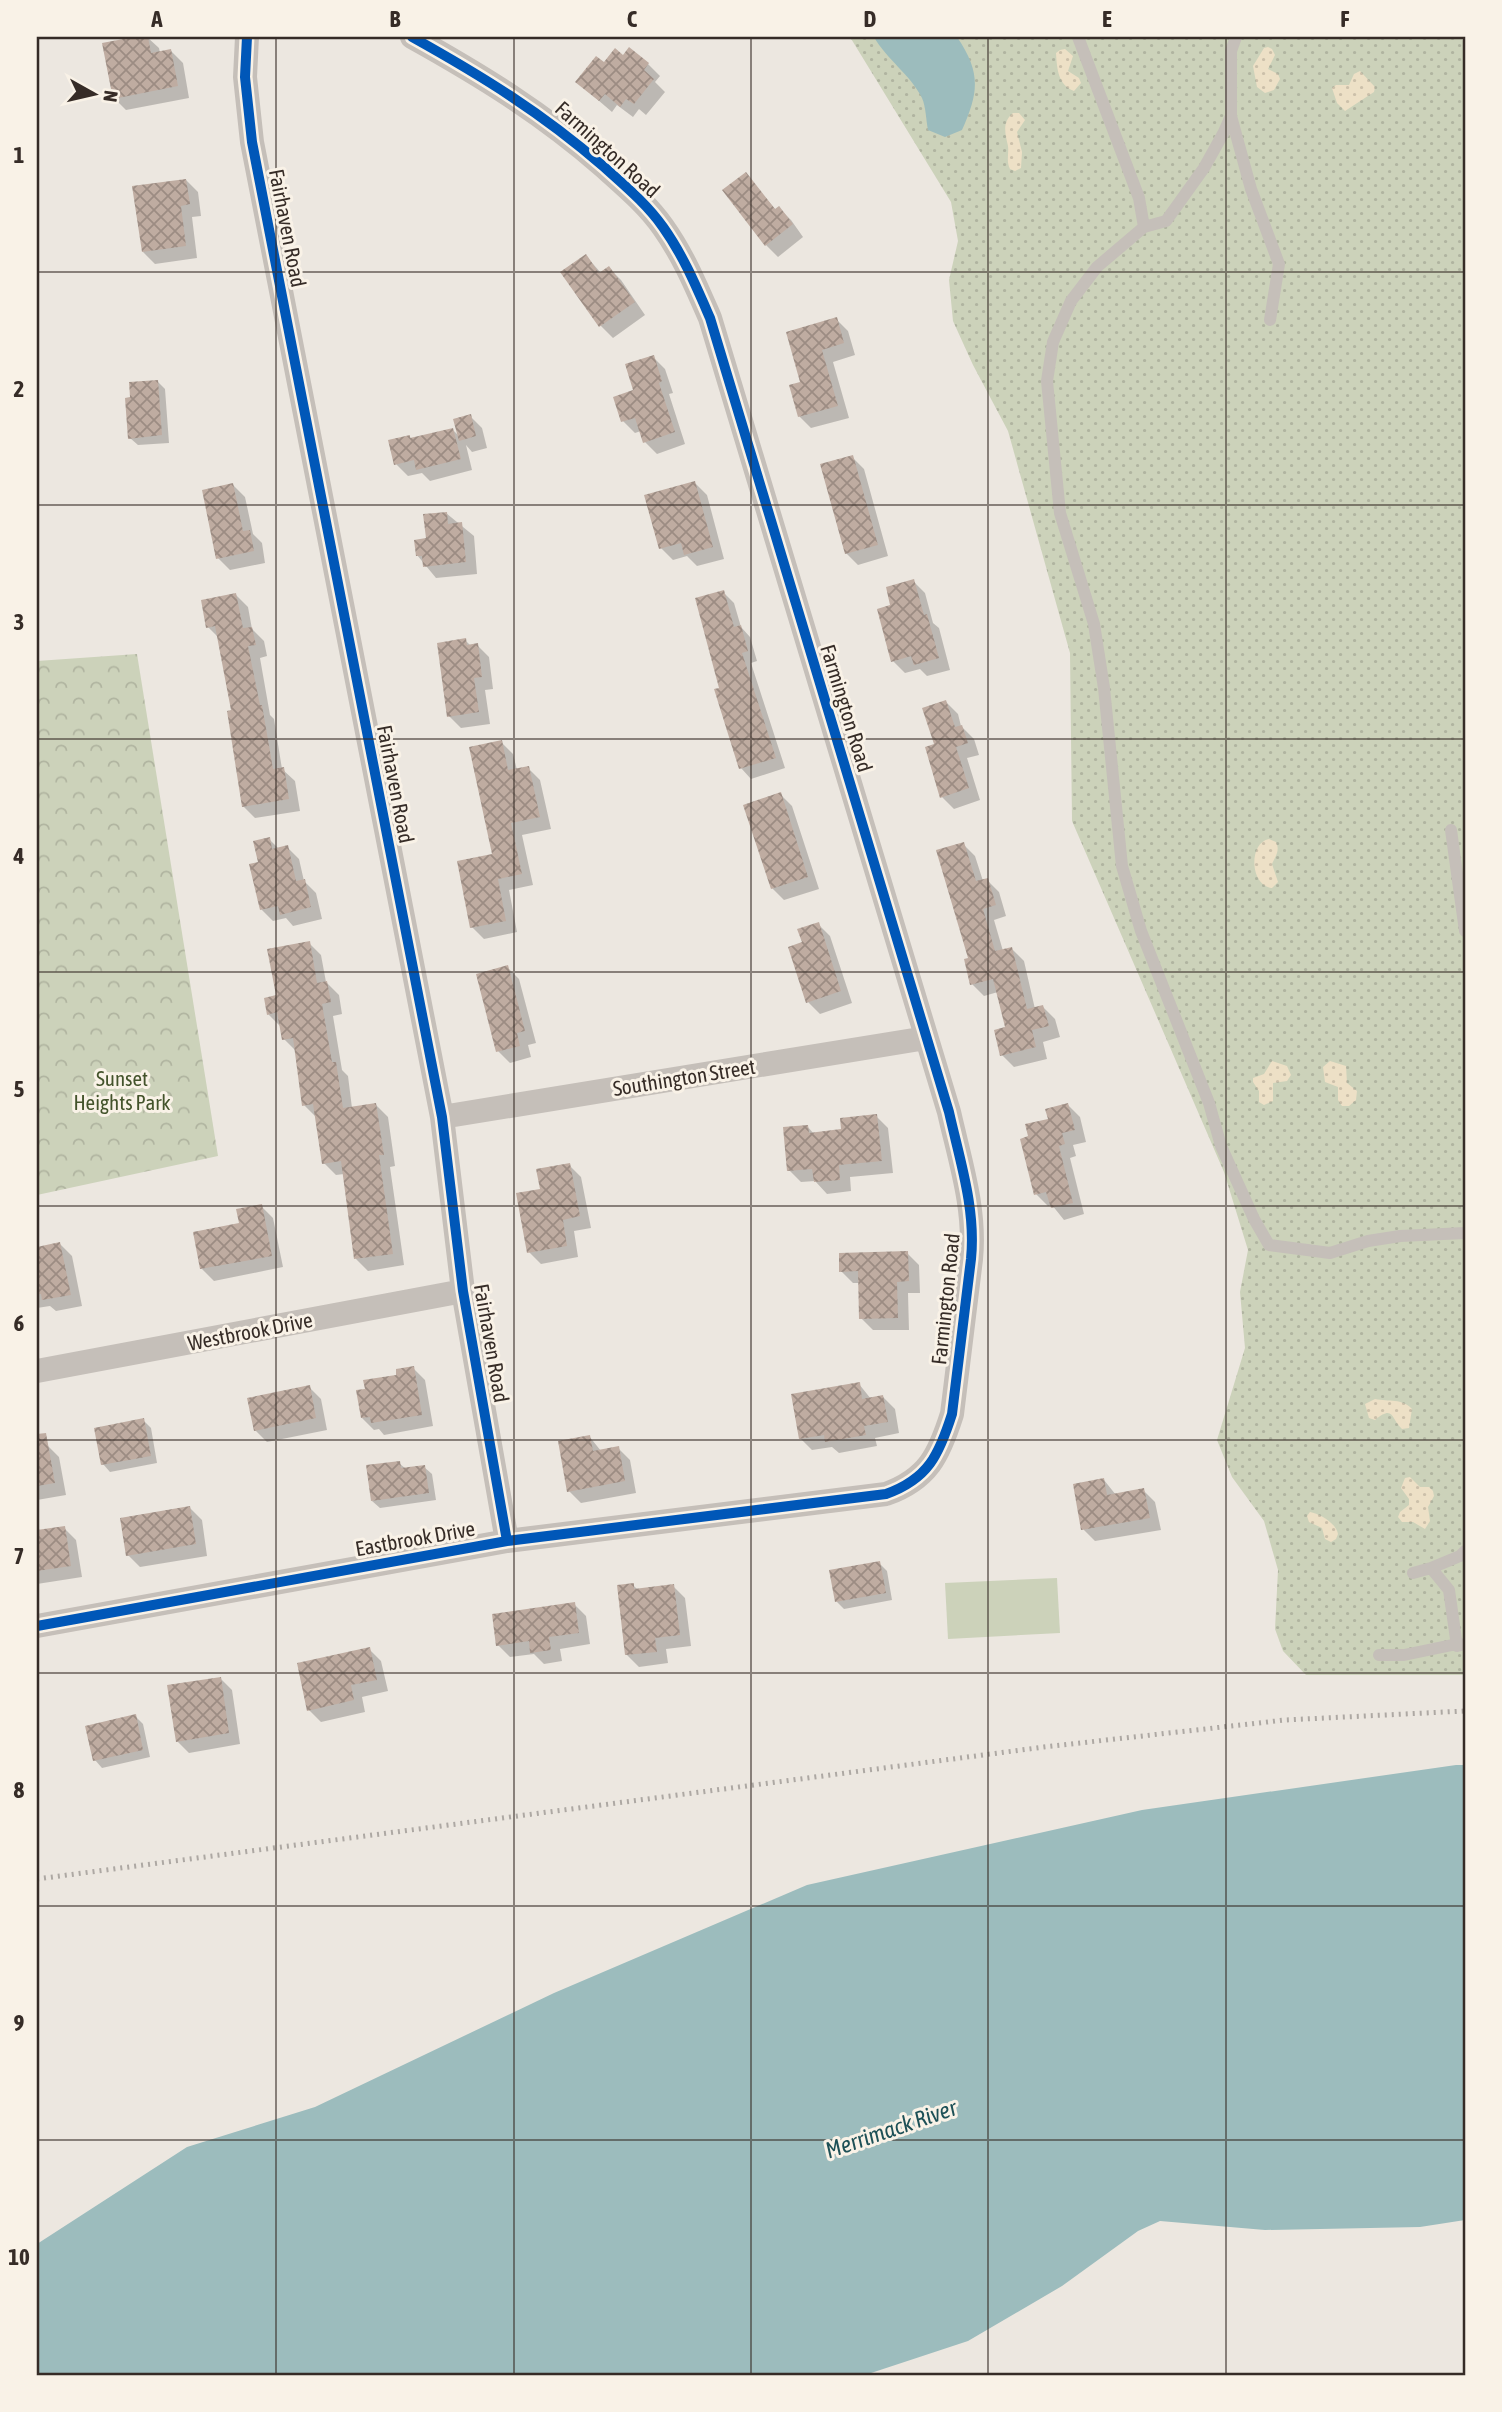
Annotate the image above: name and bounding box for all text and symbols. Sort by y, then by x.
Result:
text: A [150,6,163,32]
text: B [390,6,401,32]
text: C [627,6,638,32]
text: D [864,6,877,32]
text: E [1102,6,1112,32]
text: F [1340,6,1350,32]
north arrow [60,60,130,130]
text: N [99,89,123,103]
street label: Farmington Road [551,96,665,202]
text: 1 [14,142,25,168]
street label: Fairhaven Road [265,167,311,289]
text: 2 [14,376,24,402]
text: 3 [14,609,24,635]
street label: Farmington Road [816,641,878,775]
street label: Fairhaven Road [373,723,419,845]
text: 4 [13,843,25,869]
street label: Southington Street [611,1054,757,1100]
park label: Sunset Heights Park [73,1066,171,1114]
text: 5 [14,1076,25,1102]
street label: Farmington Road [926,1232,964,1366]
street label: Fairhaven Road [470,1282,514,1404]
street label: Westbrook Drive [186,1307,314,1355]
text: 6 [14,1310,25,1336]
street label: Eastbrook Drive [353,1516,477,1560]
text: 7 [14,1543,24,1569]
text: 8 [14,1777,25,1803]
text: 9 [14,2010,25,2036]
water label: Merrimack River [822,2094,961,2164]
text: 10 [8,2244,30,2270]

